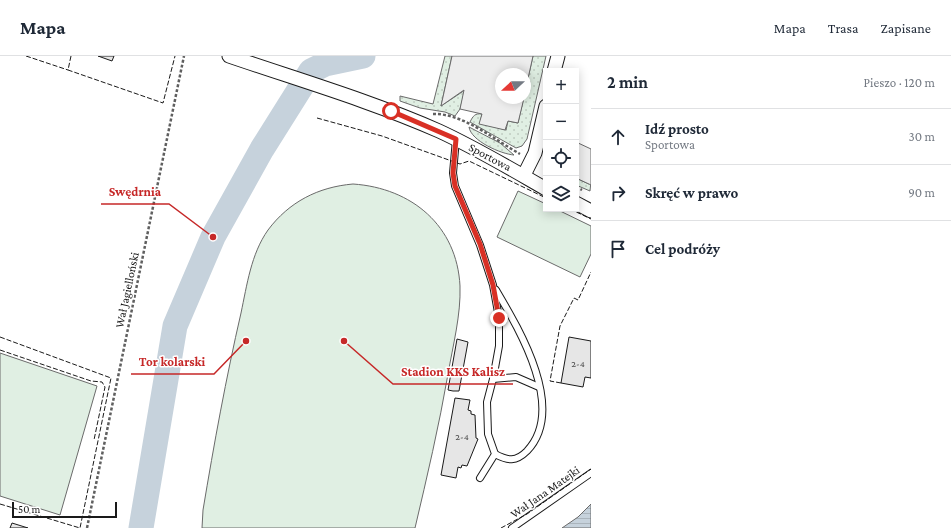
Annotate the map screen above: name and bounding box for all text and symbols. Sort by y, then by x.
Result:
text: Mapa [20,17,66,38]
text: Mapa [774,20,806,36]
text: Trasa [828,20,859,36]
text: Zapisane [881,20,931,36]
north arrow [495,68,531,104]
map controls [543,68,579,212]
button: + [543,68,579,104]
text: 2 min [607,73,648,92]
text: Pieszo · 120 m [864,75,935,90]
route start [382,102,400,120]
button: − [543,104,579,140]
text: Idź prosto [645,121,709,137]
icon: ahead [607,126,629,148]
text: 30 m [909,129,935,144]
text: Sportowa [645,137,695,152]
street label: Sportowa [466,140,514,174]
button: locate [543,140,579,176]
button: layers [543,176,579,212]
callout: Swędrnia [101,179,169,204]
icon: right [607,182,629,204]
text: Swędrnia [109,184,162,199]
text: Skręć w prawo [645,185,738,201]
text: 90 m [908,185,935,200]
icon: arrive [607,238,629,260]
text: Cel podróży [645,241,720,257]
street label: Wał Jagielloński [112,251,142,329]
route end [490,309,508,327]
callout: Tor kolarski [131,349,214,374]
text: Tor kolarski [139,354,206,369]
house number: 2-4 [571,358,585,369]
callout: Stadion KKS Kalisz [393,359,513,384]
text: Stadion KKS Kalisz [401,364,505,379]
house number: 2-4 [455,431,469,442]
street label: Wał Jana Matejki [508,463,582,521]
scale bar [12,500,117,519]
text: 50 m [18,503,40,515]

